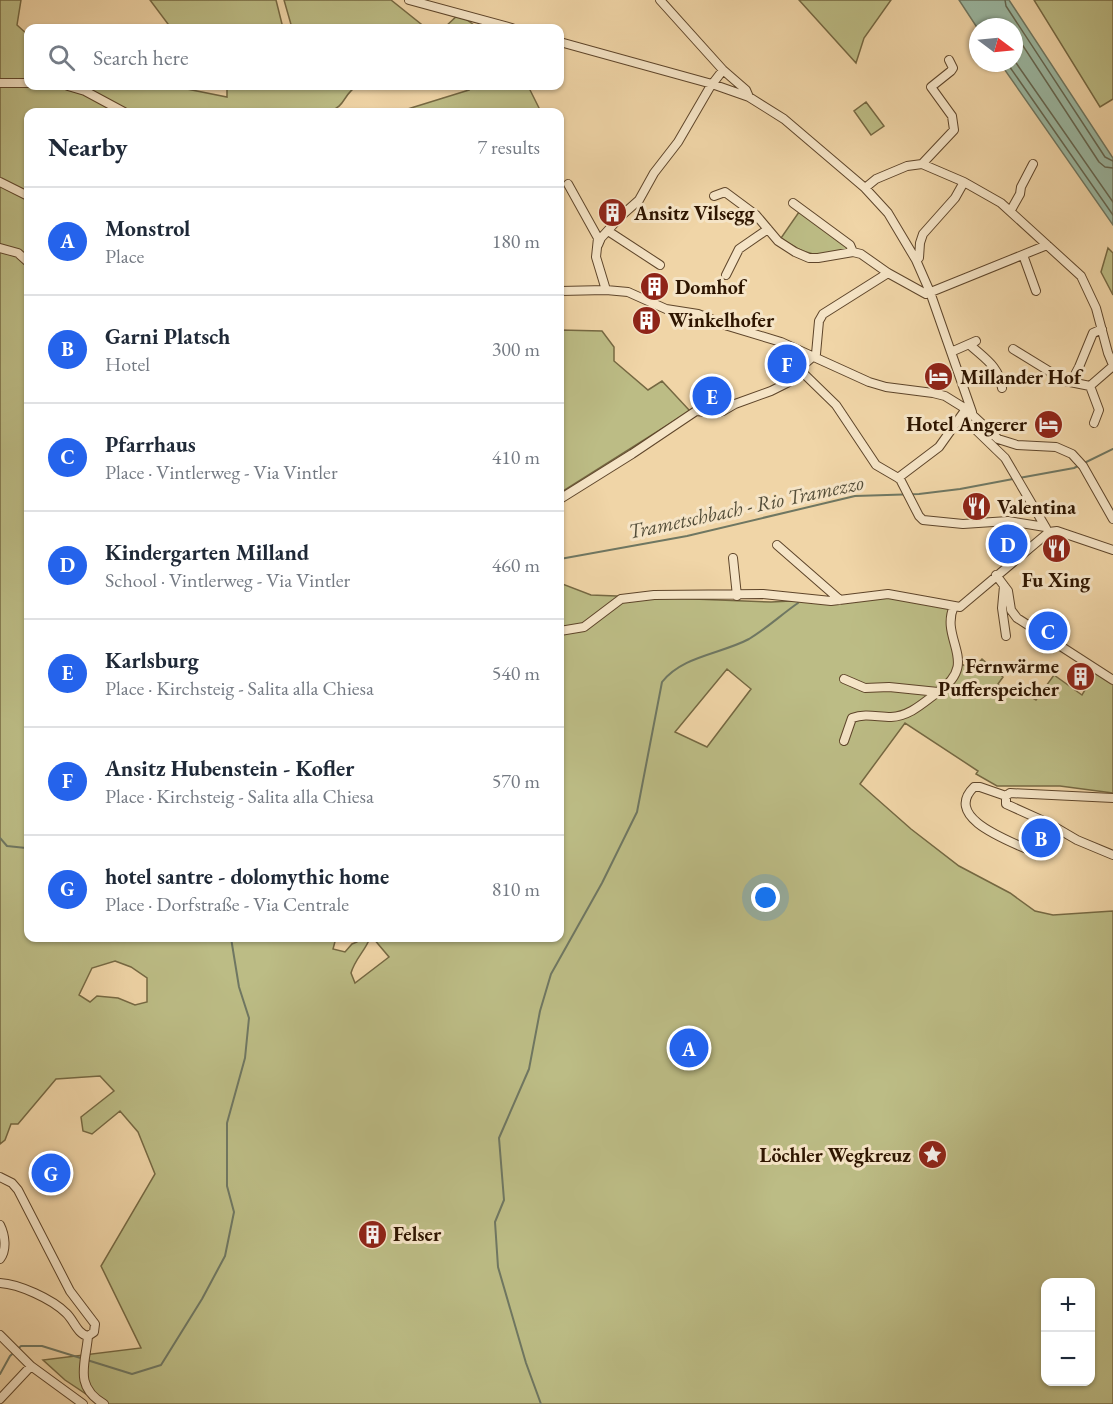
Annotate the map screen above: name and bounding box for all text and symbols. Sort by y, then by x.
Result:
north arrow [969,18,1023,72]
search box [24,24,564,90]
icon: search [45,41,78,74]
text: Search here [93,43,188,72]
text: Nearby [48,130,128,164]
text: 7 results [477,134,540,160]
building icon: Ansitz Vilsegg [597,197,629,229]
place label: Ansitz Vilsegg [633,200,755,226]
text: Monstrol [105,214,190,243]
text: A [60,228,75,254]
text: 180 m [492,228,540,254]
text: Place [105,243,144,269]
building icon: Domhof [638,271,670,303]
place label: Domhof [675,274,748,300]
building icon: Winkelhofer [631,304,663,336]
place label: Winkelhofer [668,307,775,333]
text: Garni Platsch [105,322,230,351]
text: B [61,336,74,362]
text: 300 m [492,336,540,362]
pin: F [768,342,806,386]
text: Hotel [105,351,150,377]
hotel icon: Millander Hof [923,361,955,393]
place label: Millander Hof [960,364,1084,390]
pin: E [692,374,732,418]
hotel icon: Hotel Angerer [1032,408,1064,440]
place label: Hotel Angerer [906,411,1028,437]
text: Pfarrhaus [105,430,196,459]
text: C [60,444,75,470]
text: 410 m [492,444,540,470]
text: Place · Vintlerweg - Via Vintler [105,459,338,485]
water label: Trametschbach - Rio Tramezzo [626,468,866,545]
restaurant icon: Valentina [960,491,992,523]
place label: Valentina [997,494,1076,520]
pin: D [988,522,1028,566]
restaurant icon: Fu Xing [1040,533,1072,565]
text: Kindergarten Milland [105,538,309,567]
text: D [60,552,75,578]
text: 460 m [492,552,540,578]
text: School · Vintlerweg - Via Vintler [105,567,350,593]
place label: Fu Xing [1022,567,1091,593]
pin: C [1028,608,1068,654]
text: Karlsburg [105,646,199,675]
place label: Fernwärme Pufferspeicher [938,653,1060,702]
text: E [62,660,73,686]
text: 540 m [492,660,540,686]
building icon: Fernwärme Pufferspeicher [1064,661,1096,693]
text: Place · Kirchsteig - Salita alla Chiesa [105,675,374,701]
text: Ansitz Hubenstein - Kofler [105,754,354,783]
text: F [62,768,73,794]
text: 570 m [492,768,540,794]
text: Place · Kirchsteig - Salita alla Chiesa [105,783,374,809]
pin: B [1022,816,1060,860]
text: hotel santre - dolomythic home [105,862,389,891]
text: G [60,876,75,902]
text: 810 m [492,876,540,902]
your location [751,883,780,912]
text: Place · Dorfstraße - Via Centrale [105,891,349,917]
pin: A [670,1026,708,1070]
place icon: Löchler Wegkreuz [916,1139,948,1171]
place label: Löchler Wegkreuz [759,1142,911,1168]
pin: G [32,1150,70,1196]
building icon: Felser [356,1218,388,1250]
place label: Felser [393,1221,442,1247]
map controls [1041,1278,1095,1386]
button: + [1041,1278,1095,1332]
button: − [1041,1332,1095,1386]

